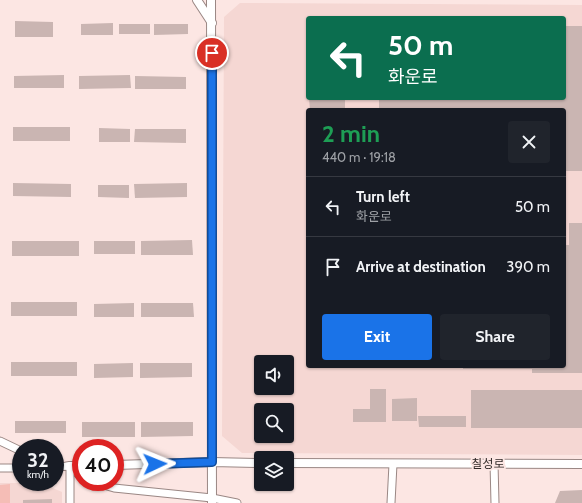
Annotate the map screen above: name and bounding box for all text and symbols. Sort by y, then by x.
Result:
text: 50 m [388,28,453,62]
icon: left [322,32,374,84]
pin [195,36,229,70]
icon: arrive [201,42,223,64]
text: 화운로 [388,66,438,88]
text: 2 min [322,119,380,148]
button: close [508,121,550,163]
text: 440 m · 19:18 [322,149,396,165]
text: Turn left [356,188,410,206]
icon: left [322,196,344,218]
text: 50 m [515,198,550,216]
text: 화운로 [356,208,392,224]
icon: arrive [322,256,344,278]
text: Arrive at destination [356,258,486,276]
text: 390 m [506,258,550,276]
button: Exit [322,314,432,360]
button: Share [440,314,550,360]
map controls [254,355,294,491]
button: sound [254,355,294,395]
button: search [254,403,294,443]
speed limit sign: 40 [72,439,124,491]
position arrow [134,443,176,485]
text: 32 [27,448,49,472]
button: layers [254,451,294,491]
street label: 칠성로 [471,456,505,471]
text: km/h [27,468,49,481]

